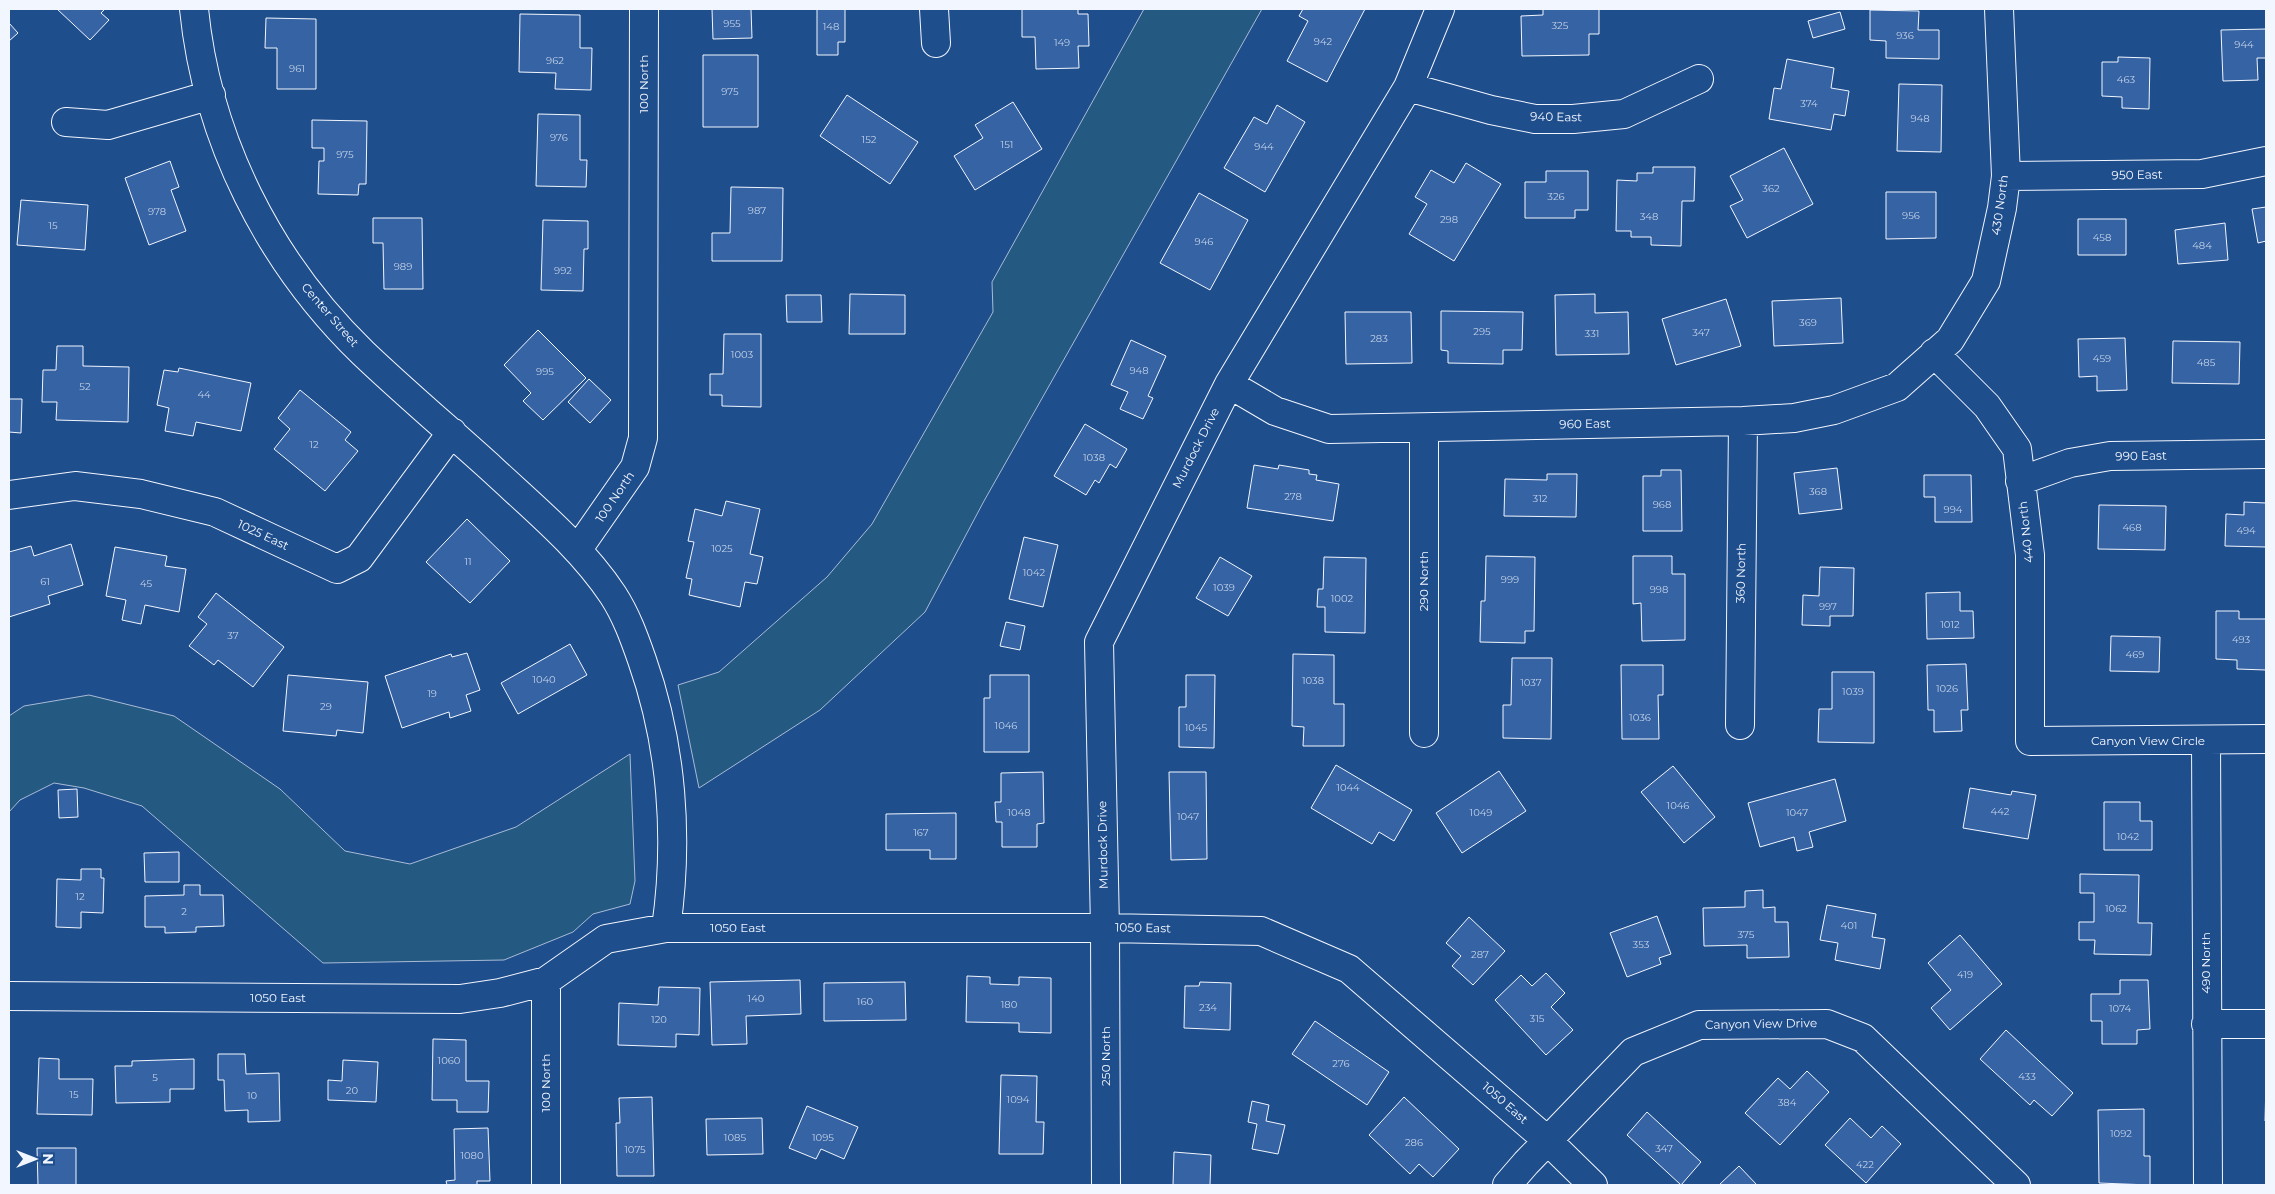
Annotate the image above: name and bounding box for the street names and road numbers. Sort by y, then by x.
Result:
street label: 100 North [636,55,651,113]
street label: 940 East [1530,109,1582,124]
street label: 950 East [2111,167,2163,182]
street label: 430 North [1988,174,2011,236]
street label: Center Street [299,280,362,350]
street label: Murdock Drive [1169,405,1222,491]
street label: 960 East [1559,416,1611,431]
street label: 990 East [2115,448,2167,463]
street label: 100 North [592,468,637,525]
street label: 440 North [2015,500,2036,564]
street label: 1025 East [235,516,291,553]
street label: 360 North [1732,543,1749,603]
street label: 290 North [1416,551,1431,611]
street label: Canyon View Circle [2091,733,2205,748]
street label: Murdock Drive [1094,801,1111,889]
street label: 1050 East [710,920,766,935]
street label: 1050 East [1115,920,1171,935]
street label: 490 North [2198,932,2213,994]
street label: 1050 East [250,990,306,1005]
street label: Canyon View Drive [1705,1015,1817,1032]
street label: 250 North [1098,1026,1113,1086]
street label: 100 North [538,1054,553,1112]
street label: 1050 East [1479,1079,1531,1127]

